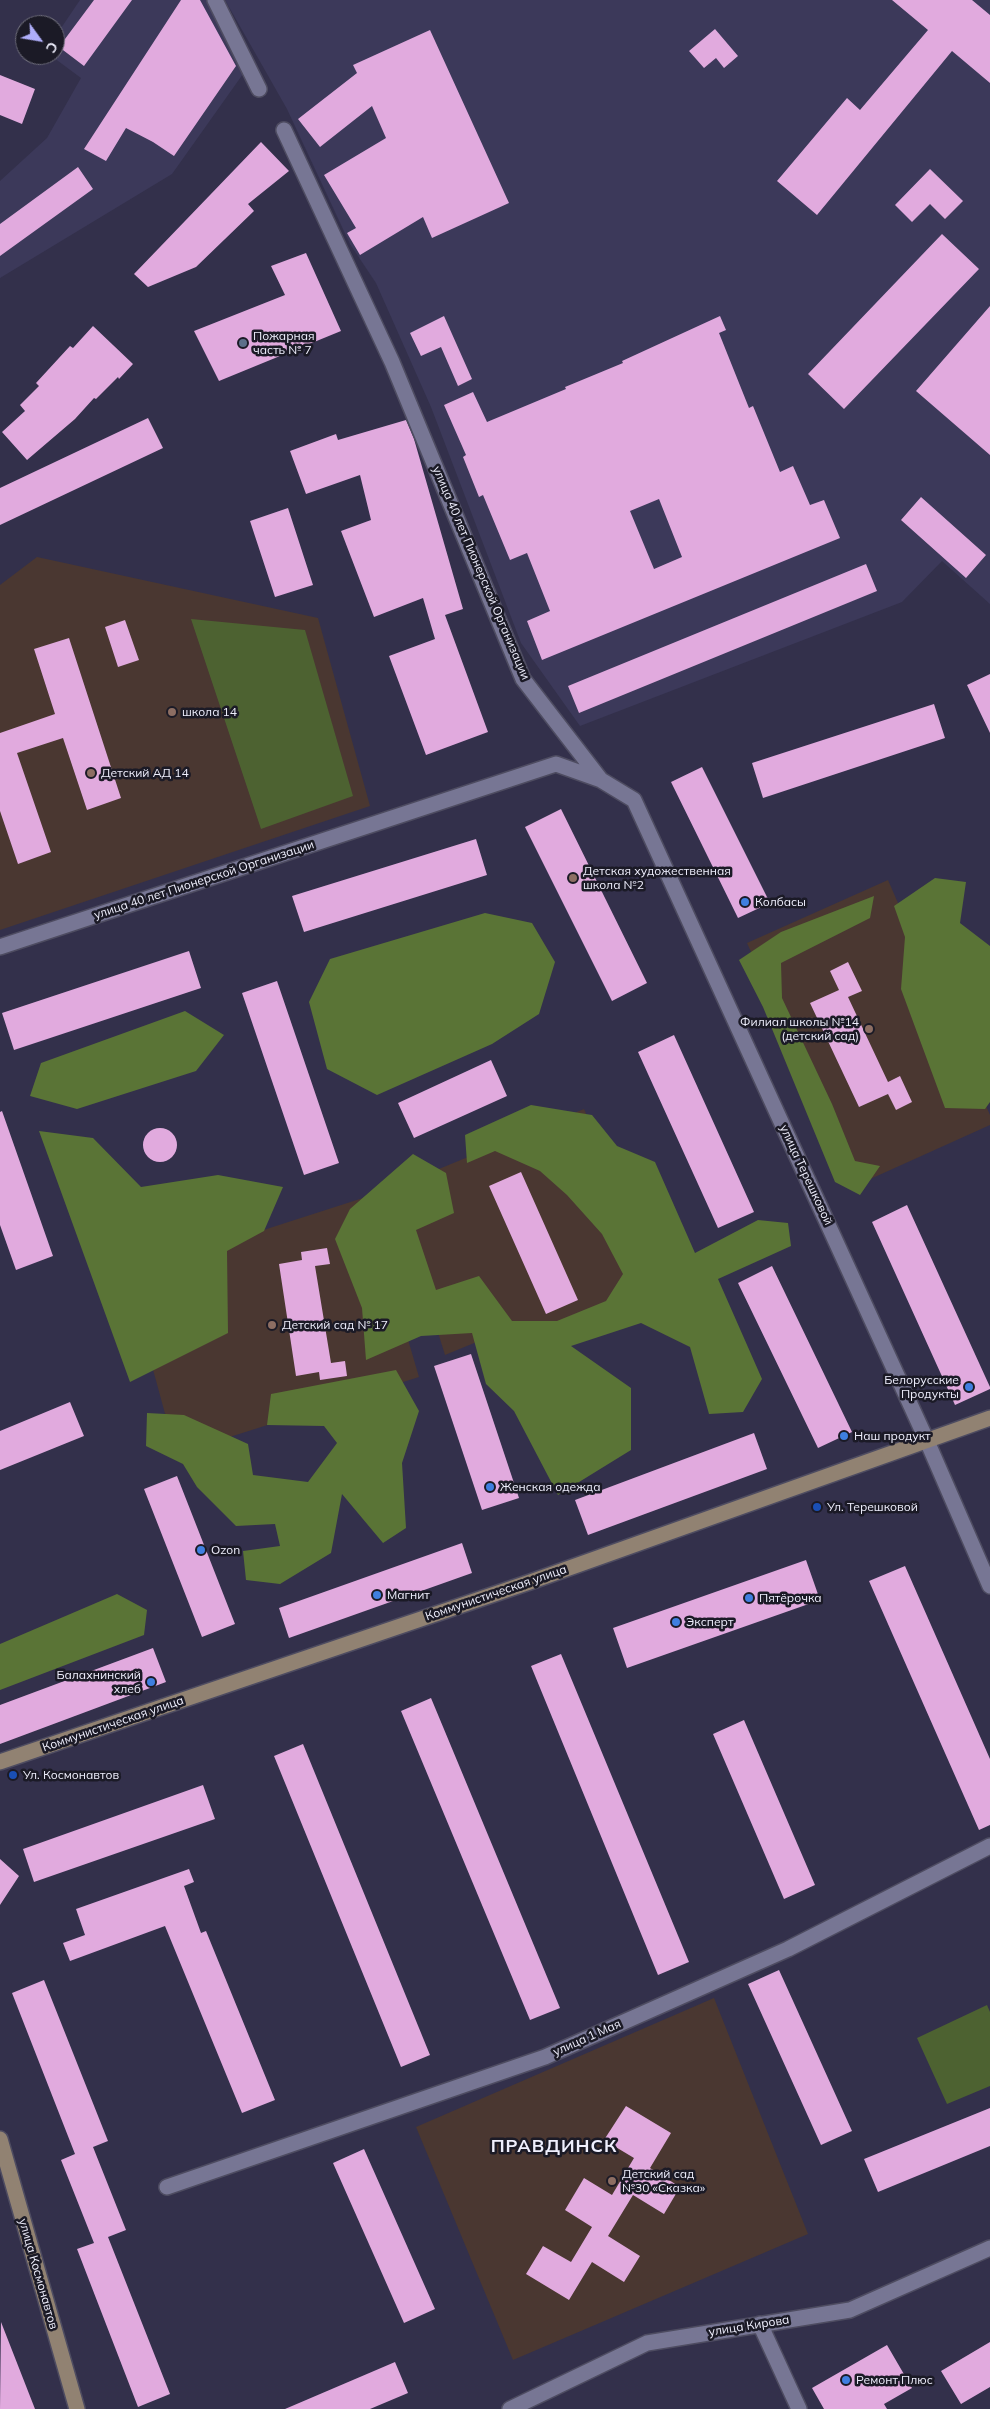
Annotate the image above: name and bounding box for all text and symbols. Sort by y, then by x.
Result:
north arrow [15,15,65,65]
text: С [42,39,62,56]
place label: Пожарная часть № 7 [253,329,315,357]
marker: Пожарная часть № 7 [237,337,249,349]
street label: улица 40 лет Пионерской Организации [429,464,533,682]
place label: школа 14 [182,705,237,719]
marker: школа 14 [166,706,178,718]
place label: Детский АД 14 [101,766,189,780]
marker: Детский АД 14 [85,767,97,779]
street label: улица 40 лет Пионерской Организации [92,838,316,922]
place label: Детская художественная школа №2 [583,864,731,892]
marker: Детская художественная школа №2 [567,872,579,884]
place label: Колбасы [755,895,806,909]
marker: Колбасы [739,896,751,908]
place label: Филиал школы №14 (детский сад) [740,1015,859,1043]
marker: Филиал школы №14 (детский сад) [863,1023,875,1035]
street label: улица Терешковой [776,1123,836,1227]
place label: Детский сад № 17 [282,1318,388,1332]
marker: Детский сад № 17 [266,1319,278,1331]
place label: Белорусские Продукты [884,1373,959,1401]
marker: Белорусские Продукты [963,1381,975,1393]
place label: Наш продукт [854,1429,931,1443]
marker: Наш продукт [838,1430,850,1442]
place label: Женская одежда [500,1480,600,1494]
marker: Женская одежда [484,1481,496,1493]
place label: Ул. Терешковой [827,1500,918,1514]
marker: Ул. Терешковой [811,1501,823,1513]
place label: Ozon [211,1543,240,1557]
marker: Ozon [195,1544,207,1556]
street label: Коммунистическая улица [424,1562,568,1624]
place label: Магнит [387,1588,430,1602]
marker: Магнит [371,1589,383,1601]
place label: Пятёрочка [759,1591,822,1605]
marker: Пятёрочка [743,1592,755,1604]
place label: Эксперт [686,1615,733,1629]
marker: Эксперт [670,1616,682,1628]
place label: Балахнинский хлеб [56,1668,141,1696]
marker: Балахнинский хлеб [145,1676,157,1688]
street label: Коммунистическая улица [41,1693,185,1755]
place label: Ул. Космонавтов [23,1768,119,1782]
marker: Ул. Космонавтов [7,1769,19,1781]
street label: улица 1 Мая [551,2017,623,2059]
district label: ПРАВДИНСК [490,2136,618,2158]
place label: Детский сад №30 «Сказка» [622,2167,705,2195]
marker: Детский сад №30 «Сказка» [606,2175,618,2187]
street label: улица Космонавтов [15,2217,61,2331]
street label: улица Кирова [708,2313,790,2339]
place label: Ремонт Плюс [856,2373,933,2387]
marker: Ремонт Плюс [840,2374,852,2386]

